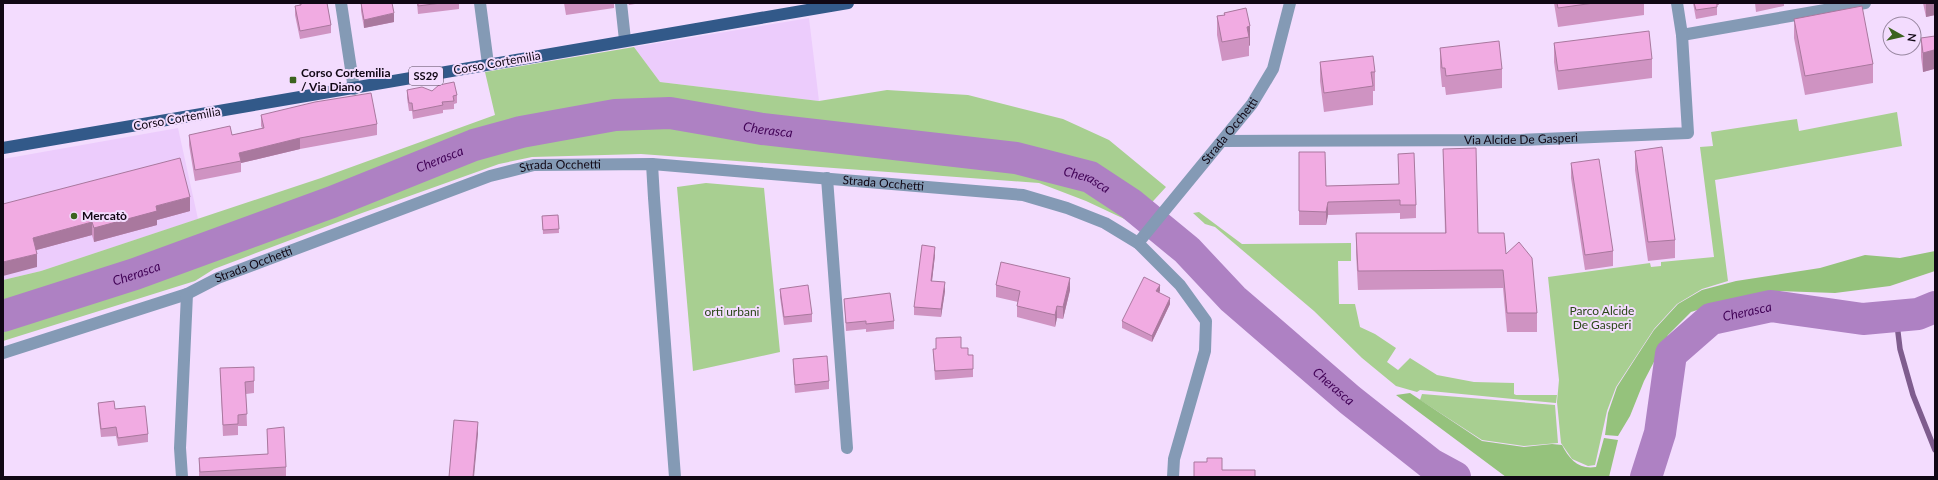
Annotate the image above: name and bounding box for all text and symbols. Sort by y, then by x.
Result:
north arrow [1882,16,1922,56]
text: N [1905,32,1919,43]
street label: Corso Cortemilia [452,47,542,78]
place label: Corso Cortemilia / Via Diano [301,65,390,94]
road number: SS29 [409,67,443,85]
marker: Corso Cortemilia / Via Diano [288,75,298,85]
street label: Strada Occhetti [1198,95,1261,167]
street label: Corso Cortemilia [132,103,222,134]
water label: Cherasca [742,118,794,140]
street label: Via Alcide De Gasperi [1464,130,1578,147]
water label: Cherasca [413,142,466,176]
street label: Strada Occhetti [518,156,601,175]
water label: Cherasca [1062,163,1114,196]
street label: Strada Occhetti [842,172,925,194]
place label: Mercatò [82,208,127,223]
marker: Mercatò [69,211,79,221]
street label: Strada Occhetti [212,243,294,286]
water label: Cherasca [110,257,163,289]
water label: Cherasca [1721,298,1773,324]
park label: Parco Alcide De Gasperi [1570,303,1634,332]
park label: orti urbani [705,304,760,319]
water label: Cherasca [1310,364,1358,409]

